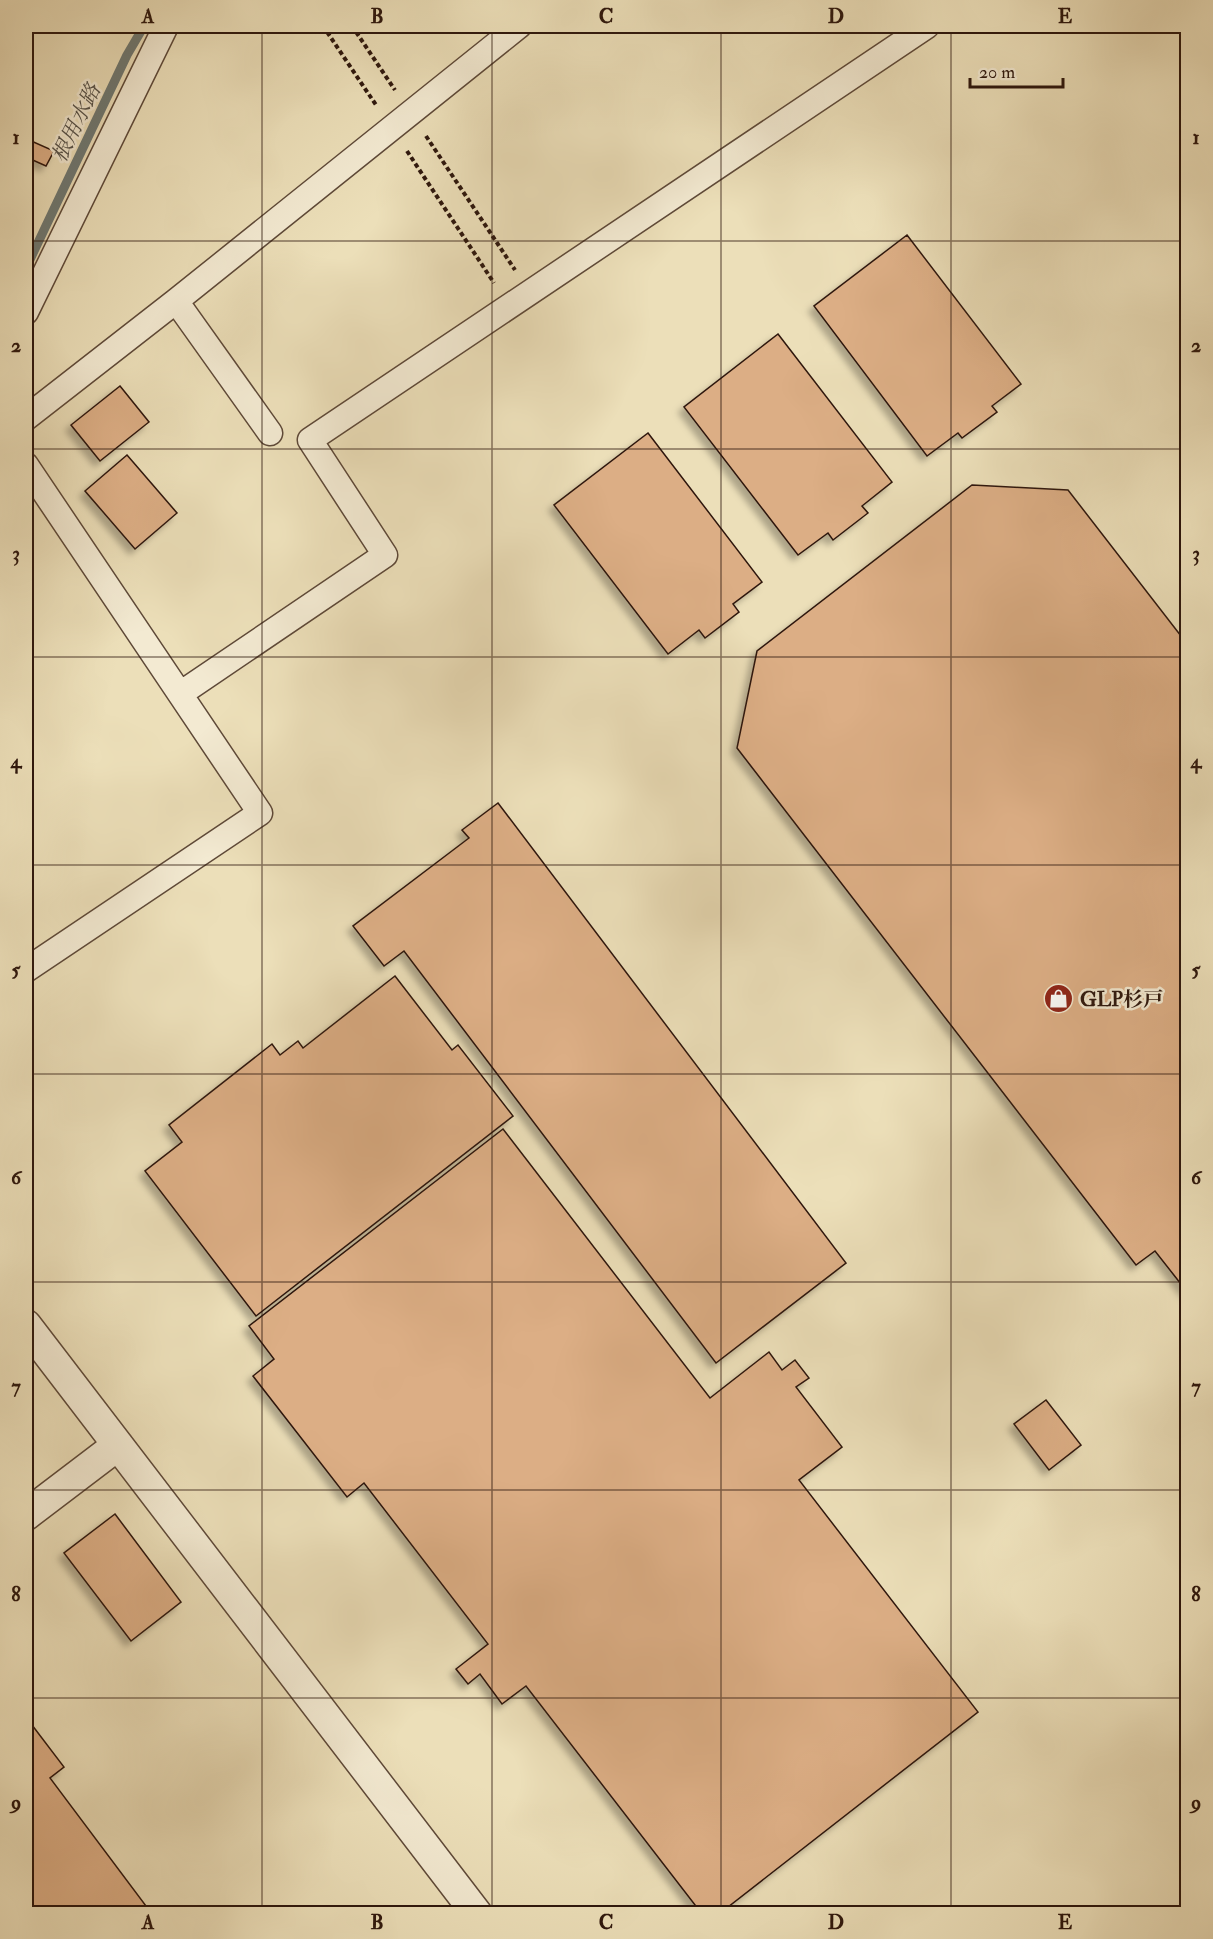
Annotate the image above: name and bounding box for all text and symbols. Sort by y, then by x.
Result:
text: A [141,4,155,29]
text: B [370,4,384,29]
text: C [599,4,613,29]
text: D [828,4,844,29]
text: E [1058,4,1073,29]
scale bar [970,51,1063,89]
text: 20 m [979,61,1015,84]
water label: 根用水路 [46,78,108,167]
text: 1 [12,125,20,150]
text: 1 [1192,125,1200,150]
text: 2 [11,333,21,358]
text: 2 [1191,333,1201,358]
text: 3 [12,541,20,566]
text: 3 [1192,541,1200,566]
text: 4 [10,749,23,774]
text: 4 [1190,749,1203,774]
text: 5 [12,957,22,982]
text: 5 [1192,957,1202,982]
shop icon: GLP杉戸 [1043,983,1075,1015]
place label: GLP杉戸 [1080,987,1163,1012]
text: 6 [11,1165,23,1190]
text: 6 [1191,1165,1203,1190]
text: 7 [11,1374,21,1399]
text: 7 [1191,1374,1201,1399]
text: 8 [11,1582,21,1607]
text: 8 [1191,1582,1201,1607]
text: 9 [9,1790,21,1815]
text: 9 [1189,1790,1201,1815]
text: A [141,1910,155,1935]
text: B [370,1910,384,1935]
text: C [599,1910,613,1935]
text: D [828,1910,844,1935]
text: E [1058,1910,1073,1935]

